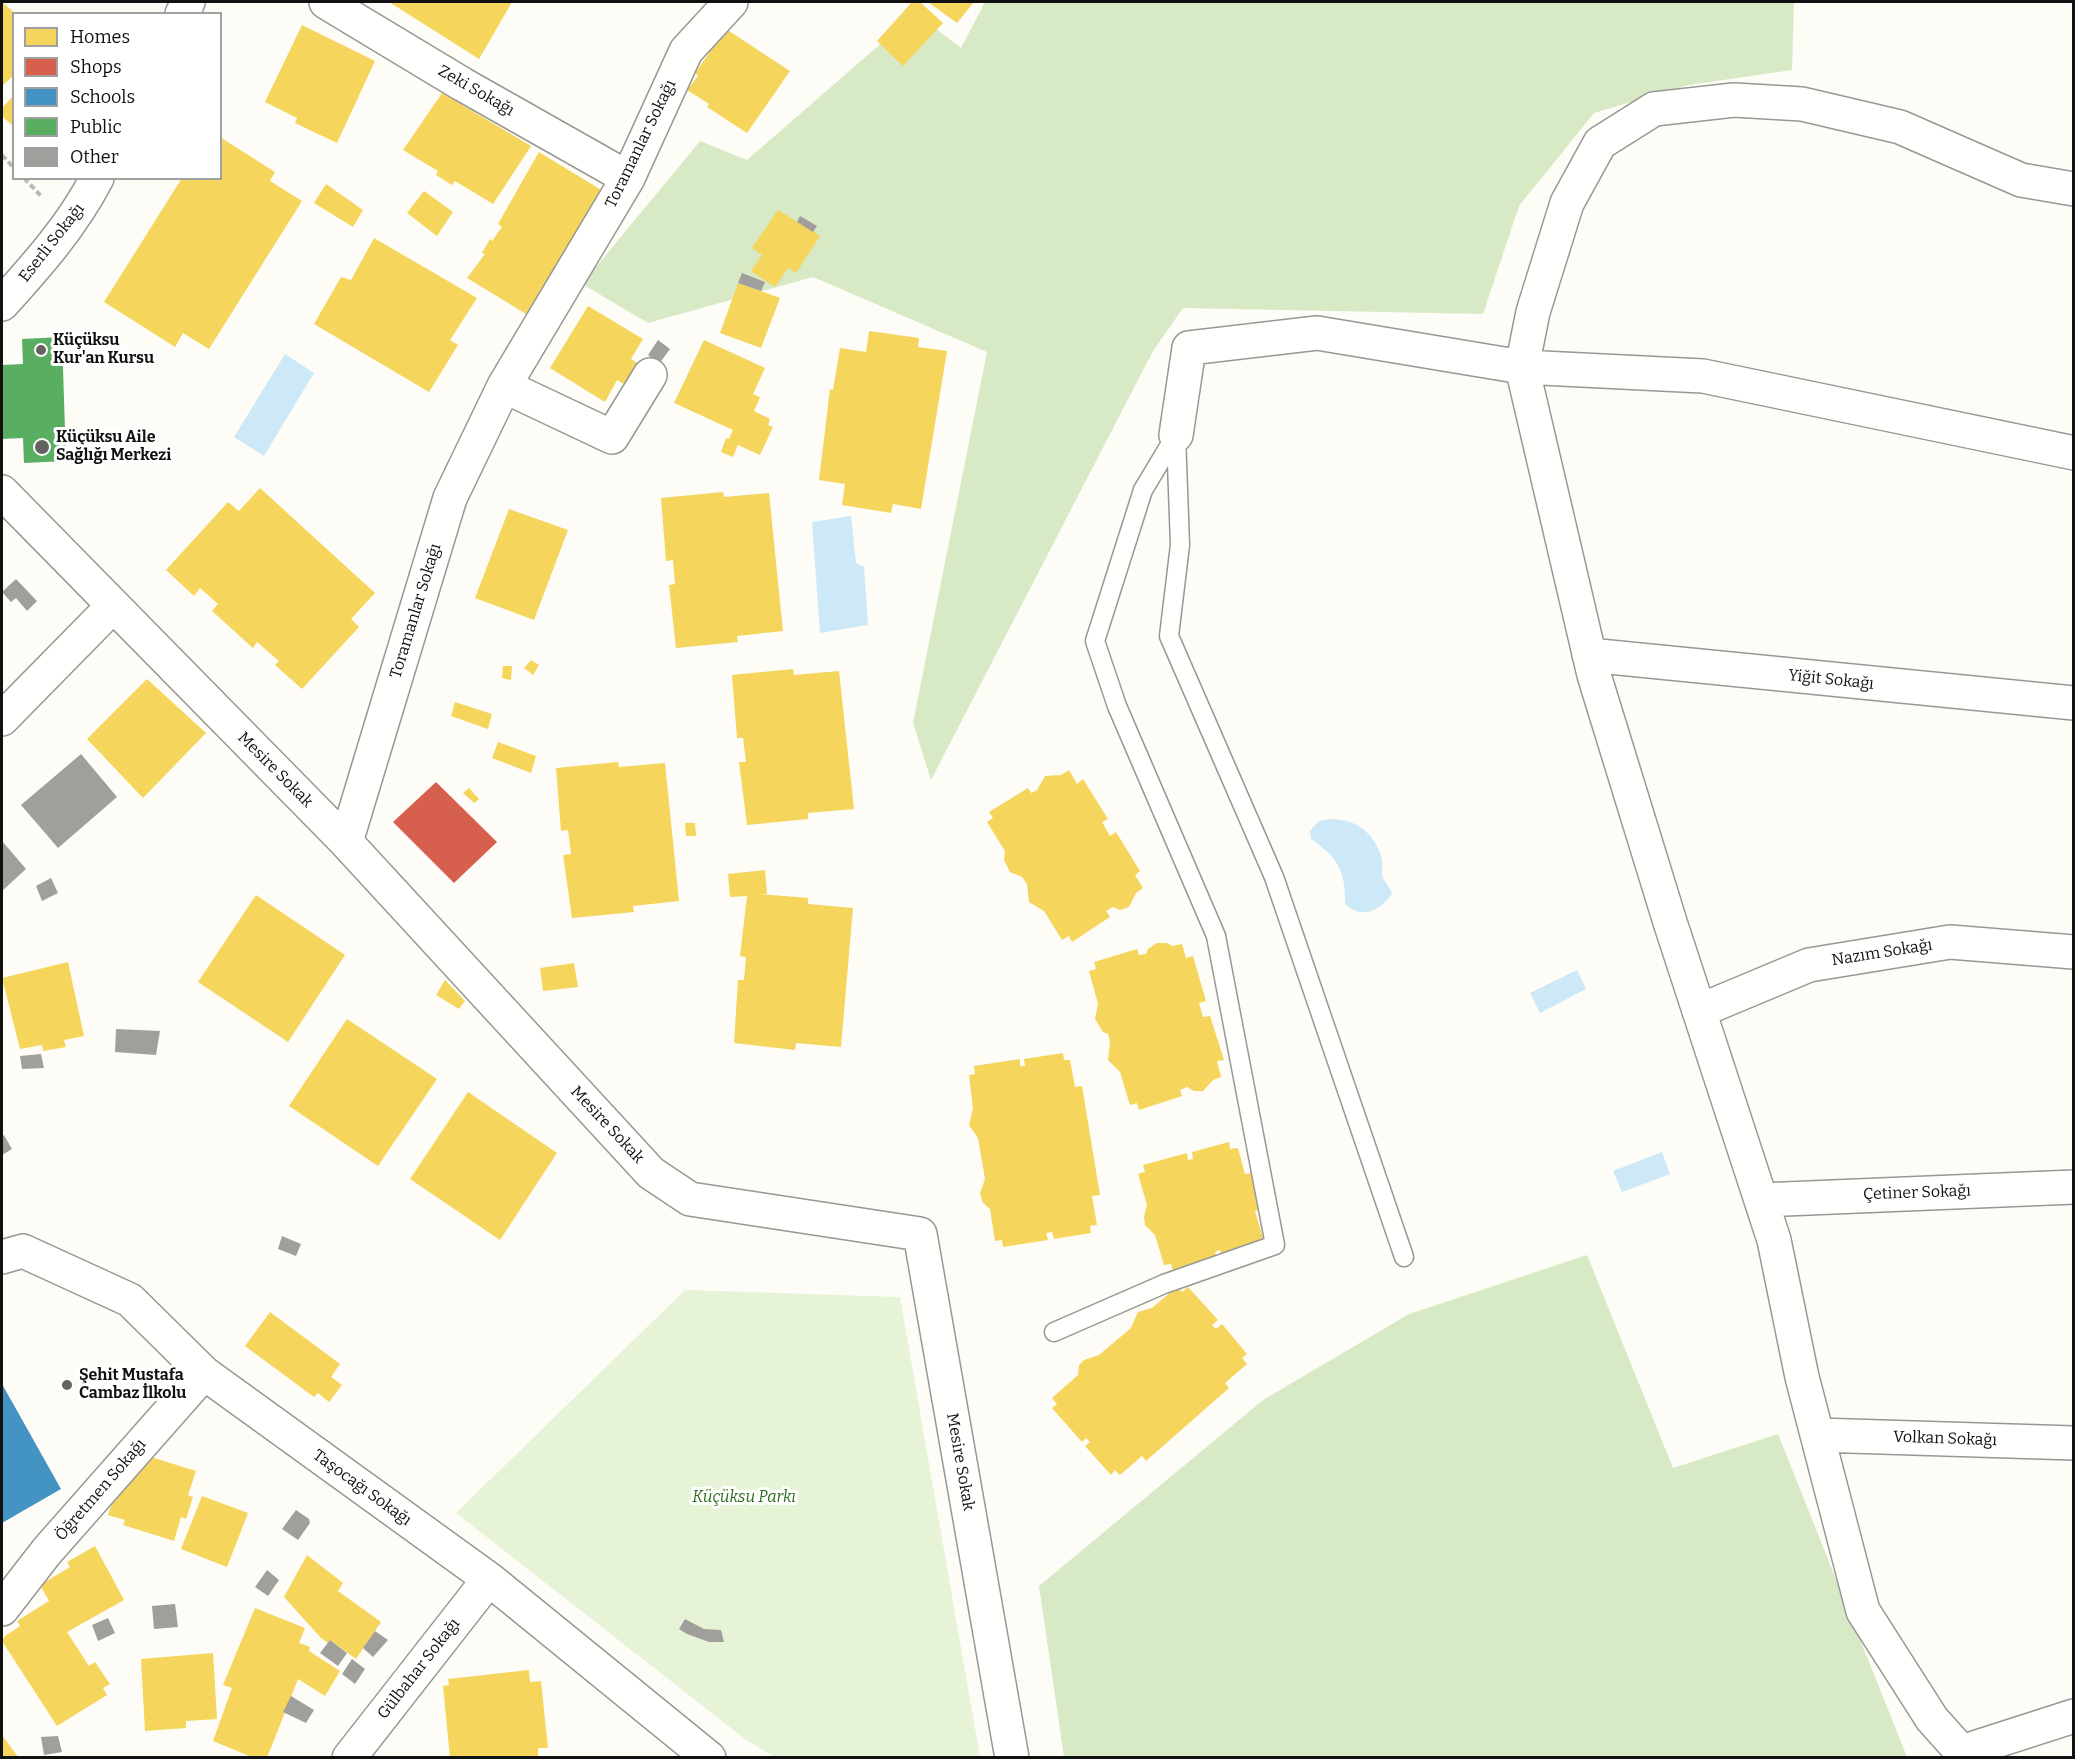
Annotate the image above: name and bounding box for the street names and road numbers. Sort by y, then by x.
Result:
street label: Zeki Sokağı [435,62,517,120]
street label: Toramanlar Sokağı [602,77,680,211]
street label: Eserli Sokağı [15,200,89,286]
street label: Toramanlar Sokağı [386,541,446,681]
street label: Yiğit Sokağı [1787,666,1875,694]
street label: Mesire Sokak [233,728,317,812]
street label: Nazım Sokağı [1830,936,1934,970]
street label: Mesire Sokak [566,1082,648,1168]
street label: Çetiner Sokağı [1863,1182,1971,1204]
street label: Mesire Sokak [942,1412,978,1512]
street label: Volkan Sokağı [1893,1428,1997,1450]
street label: Öğretmen Sokağı [52,1435,150,1545]
street label: Taşocağı Sokağı [309,1446,415,1530]
street label: Gülbahar Sokağı [374,1615,464,1723]

